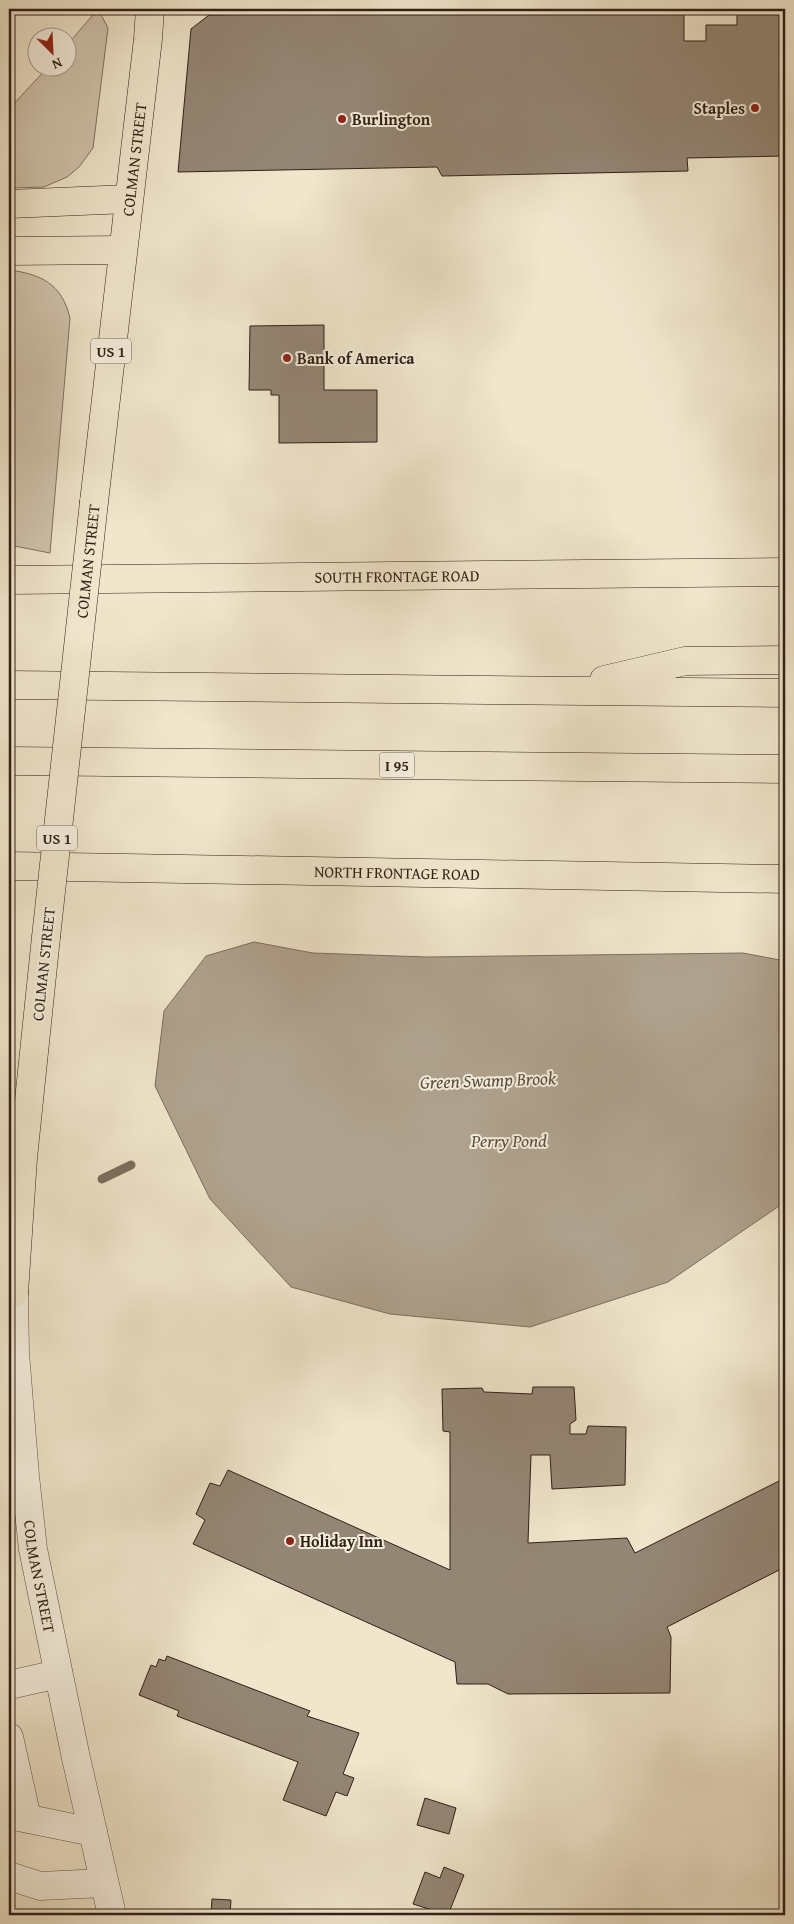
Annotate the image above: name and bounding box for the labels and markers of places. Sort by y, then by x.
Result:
place label: Staples [694,96,745,120]
marker: Staples [749,102,761,114]
place label: Burlington [352,107,431,131]
marker: Burlington [336,113,348,125]
place label: Bank of America [297,346,415,370]
marker: Bank of America [281,352,293,364]
place label: Holiday Inn [300,1529,383,1553]
marker: Holiday Inn [284,1535,296,1547]

